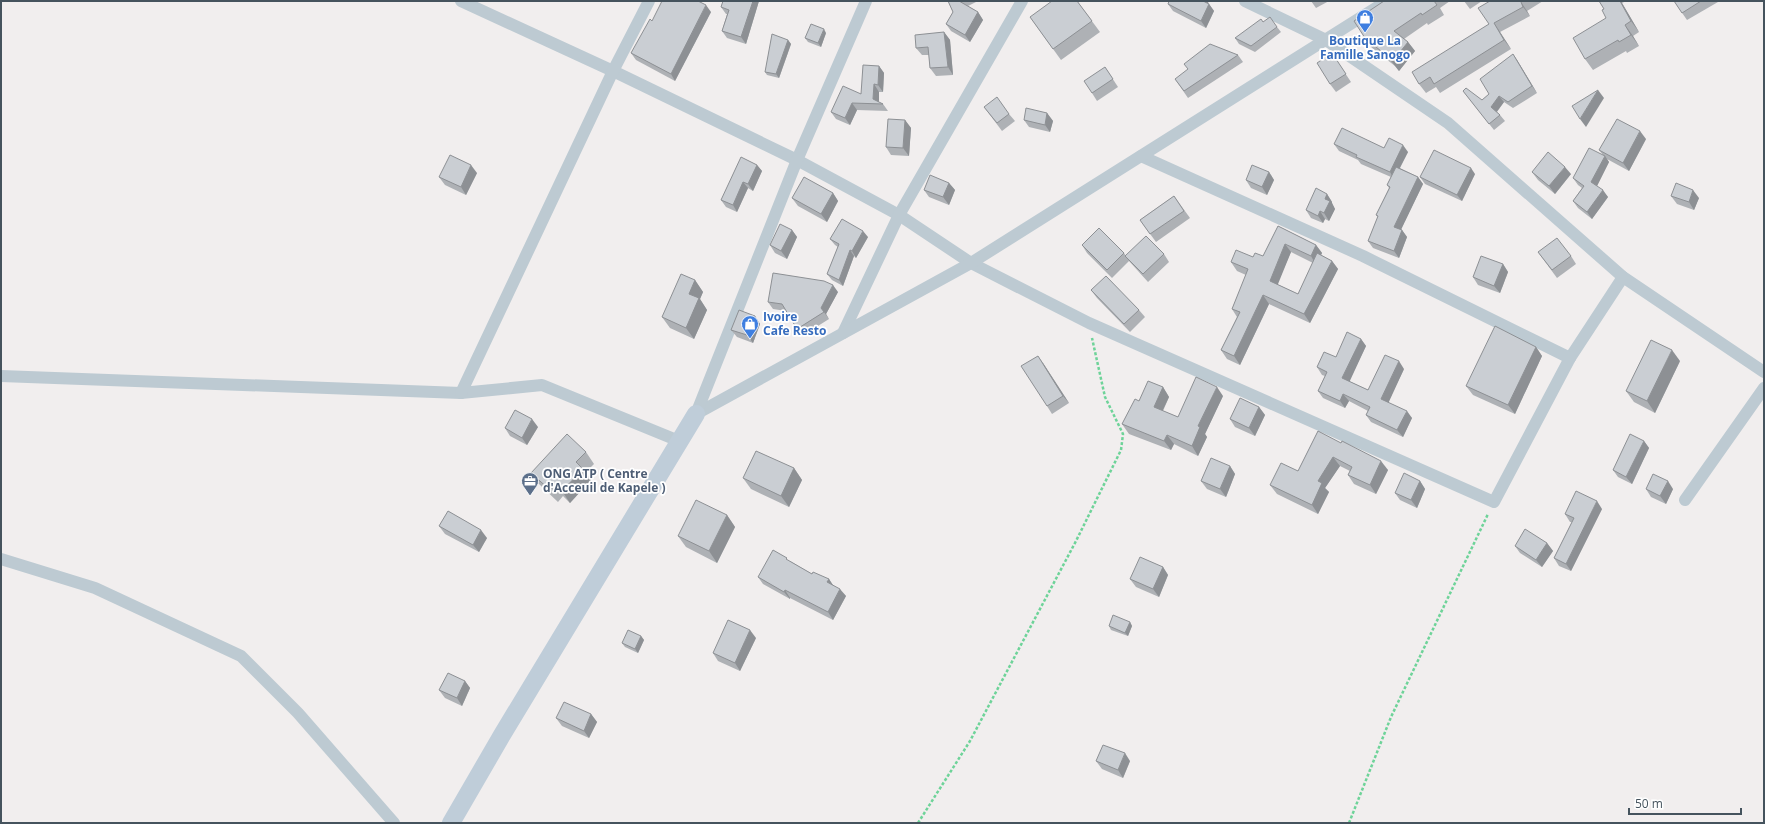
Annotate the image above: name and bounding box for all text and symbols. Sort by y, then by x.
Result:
shop icon: Boutique La Famille Sanogo [1355,8,1375,33]
place label: Boutique La Famille Sanogo [1320,32,1410,63]
place label: Ivoire Cafe Resto [763,308,826,339]
shop icon: Ivoire Cafe Resto [740,314,760,339]
place label: ONG ATP ( Centre d'Acceuil de Kapele ) [543,465,665,496]
office icon: ONG ATP ( Centre d'Acceuil de Kapele ) [520,471,540,496]
scale bar [1629,790,1741,816]
text: 50 m [1635,795,1663,812]

